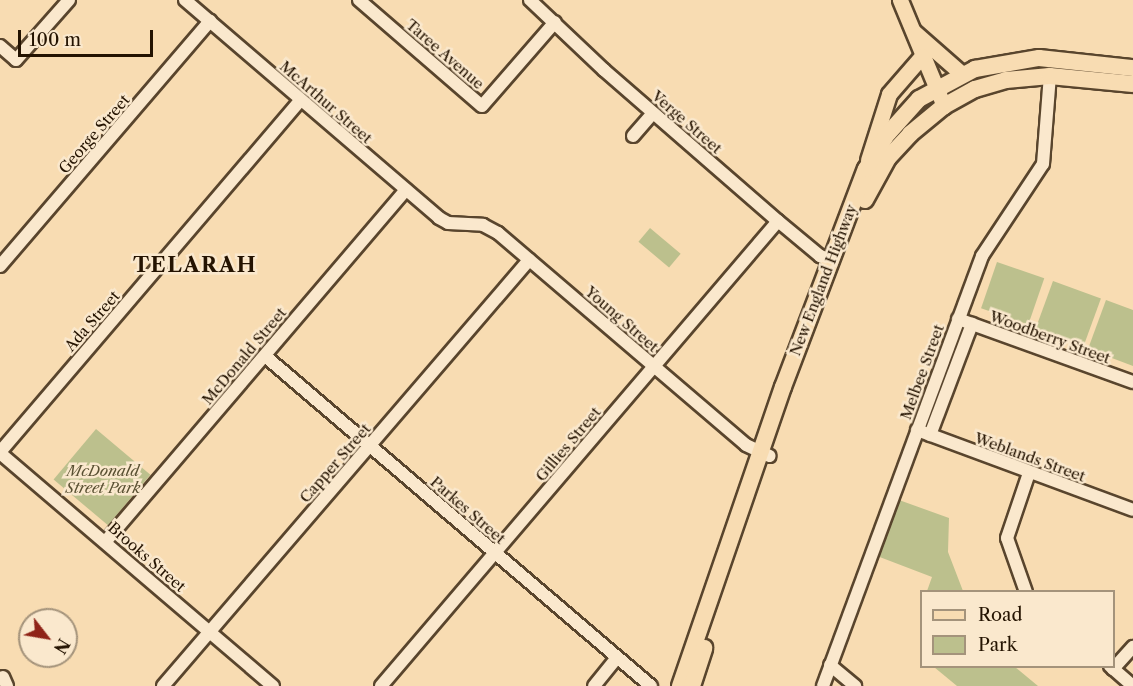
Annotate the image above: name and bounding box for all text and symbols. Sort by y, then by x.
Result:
street label: Taree Avenue [402,15,488,93]
scale bar [21,18,156,56]
text: 100 m [29,29,81,51]
street label: McArthur Street [276,57,376,147]
street label: Verge Street [648,87,726,157]
street label: George Street [55,91,133,177]
street label: New England Highway [786,201,860,359]
district label: TELARAH [133,252,257,278]
street label: Young Street [582,282,662,356]
street label: Ada Street [61,287,123,355]
street label: McDonald Street [198,304,290,408]
street label: Woodberry Street [987,307,1113,367]
street label: Melbee Street [896,322,948,422]
street label: Gillies Street [532,403,604,485]
street label: Capper Street [296,420,374,506]
street label: Weblands Street [972,429,1088,485]
park label: McDonald Street Park [65,461,141,496]
street label: Parkes Street [427,473,509,547]
street label: Brooks Street [105,519,189,595]
legend [920,590,1115,668]
text: Road [978,604,1023,626]
north arrow [18,608,78,668]
text: Park [978,634,1017,656]
text: N [50,635,74,657]

